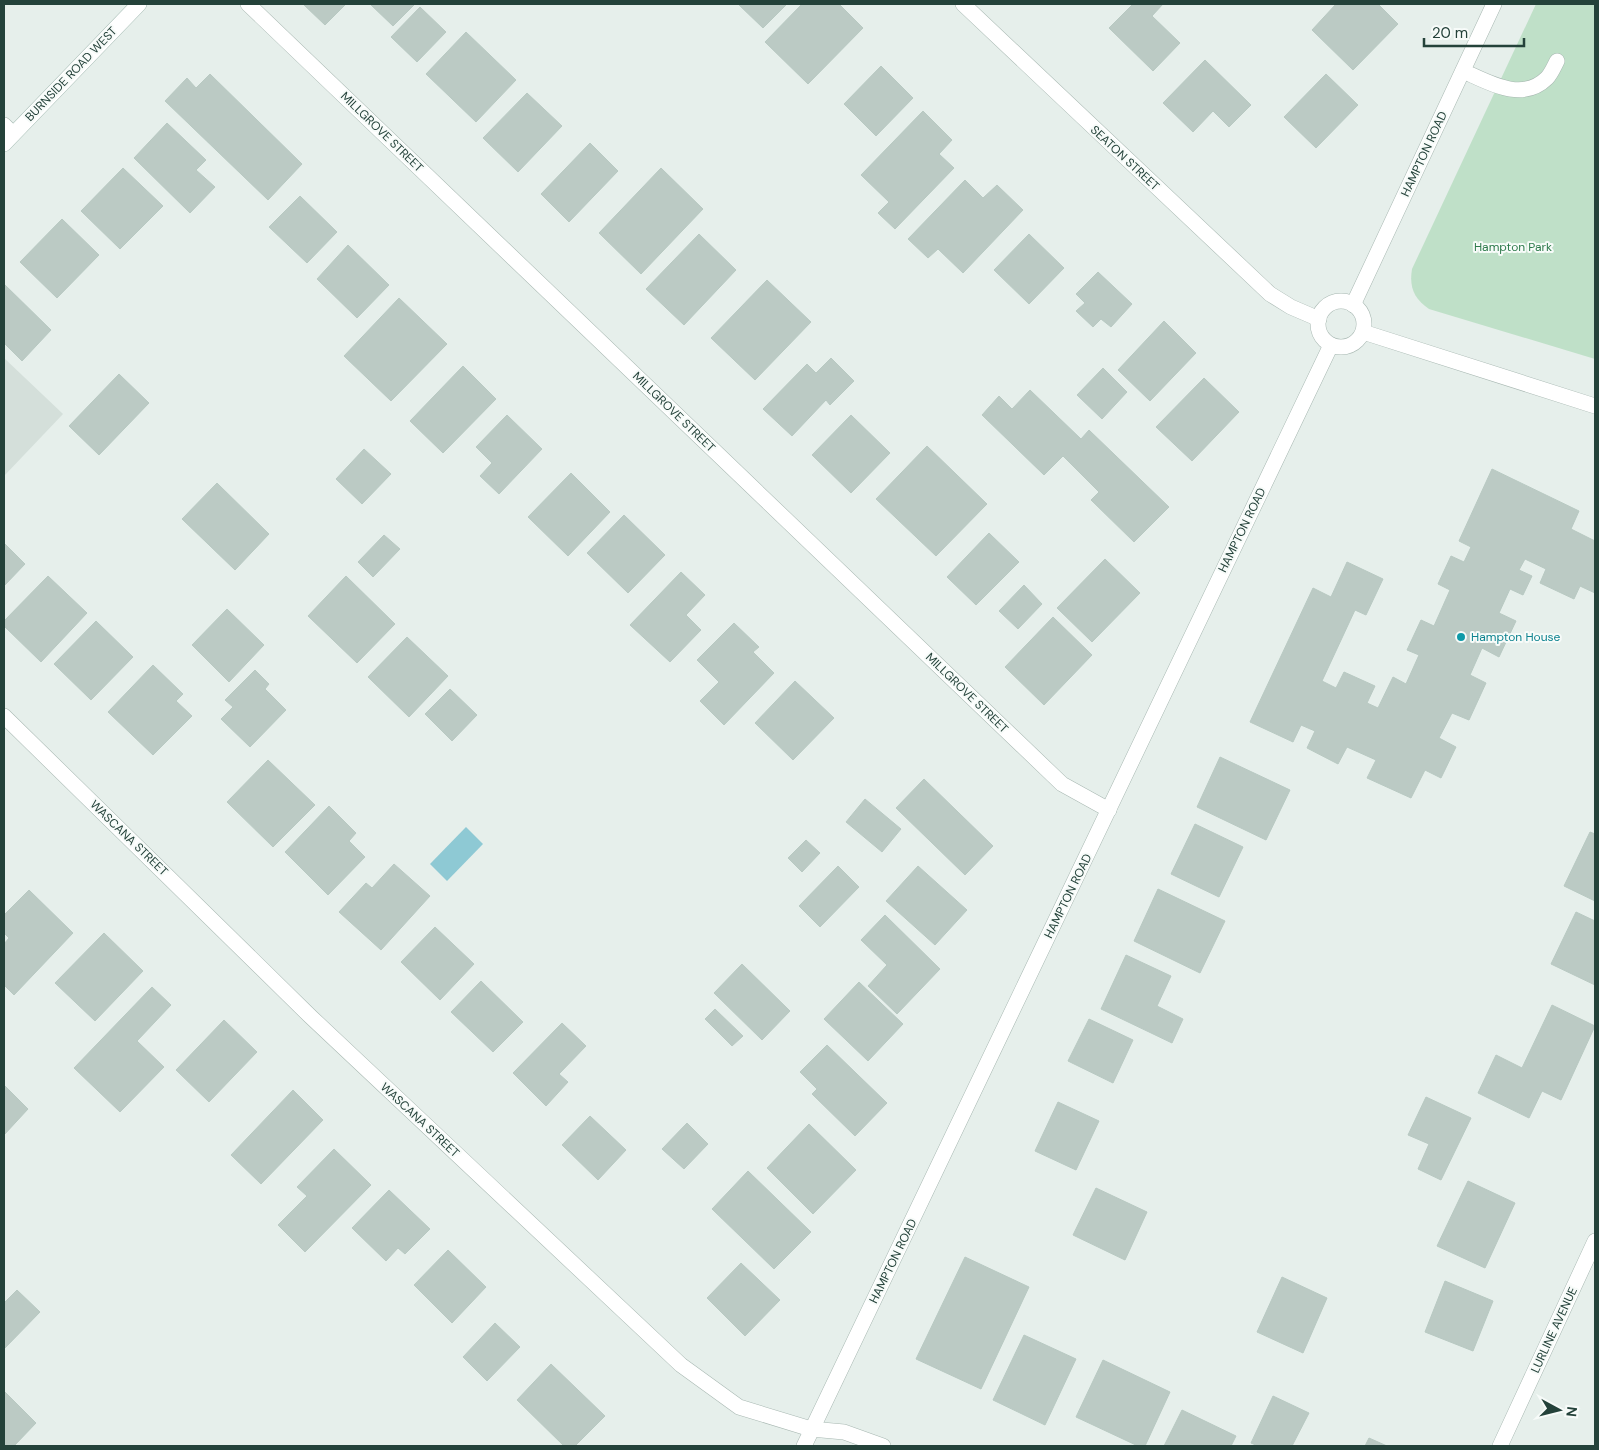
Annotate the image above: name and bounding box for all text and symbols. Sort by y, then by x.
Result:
scale bar [1424,15,1524,47]
street label: BURNSIDE ROAD WEST [22,23,121,125]
text: 20 m [1432,23,1468,43]
street label: MILLGROVE STREET [337,88,427,176]
street label: HAMPTON ROAD [1397,109,1451,199]
street label: SEATON STREET [1087,122,1163,194]
park label: Hampton Park [1474,239,1552,255]
street label: MILLGROVE STREET [629,368,719,456]
street label: HAMPTON ROAD [1215,485,1269,575]
place label: Hampton House [1471,629,1561,645]
marker: Hampton House [1455,631,1467,643]
street label: MILLGROVE STREET [922,649,1012,737]
street label: WASCANA STREET [87,797,172,880]
street label: HAMPTON ROAD [1041,851,1095,941]
street label: WASCANA STREET [377,1079,463,1161]
street label: HAMPTON ROAD [866,1216,920,1306]
street label: LURLINE AVENUE [1527,1284,1581,1375]
north arrow [1534,1385,1584,1435]
text: N [1562,1405,1581,1418]

